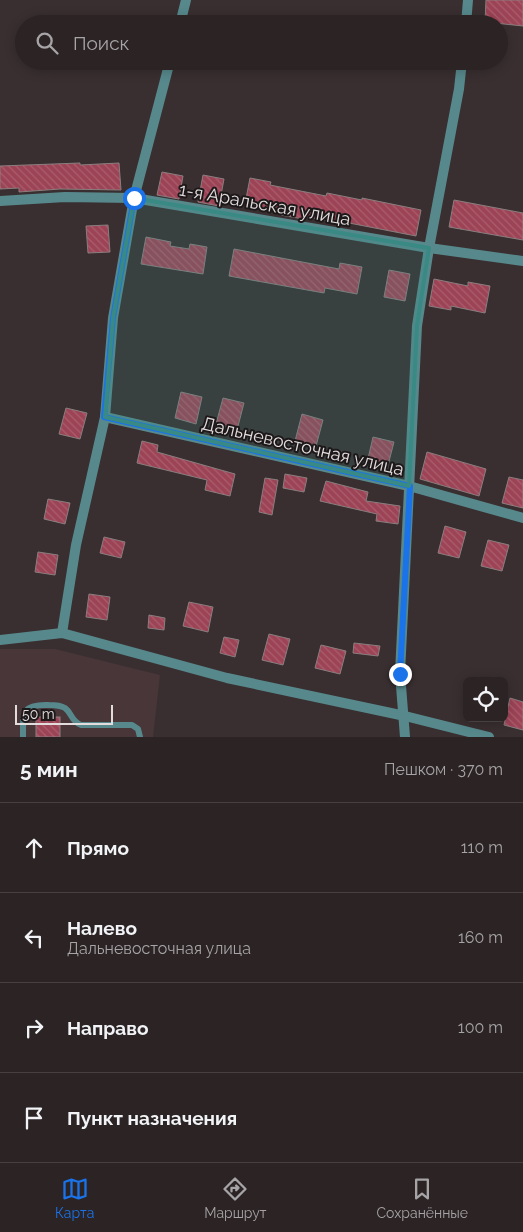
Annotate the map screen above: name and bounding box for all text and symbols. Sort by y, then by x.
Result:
search box [15,15,508,70]
icon: search [33,29,61,57]
text: Поиск [73,32,129,54]
street label: 1-я Аральская улица [178,179,352,229]
route start [123,187,146,210]
street label: Дальневосточная улица [200,413,406,479]
route end [389,663,412,686]
map controls [463,677,508,722]
button: locate [463,677,508,722]
scale bar [15,702,112,725]
text: 50 m [22,706,55,722]
text: 5 мин [20,757,78,782]
text: Пешком · 370 m [384,760,503,779]
icon: ahead [20,834,48,862]
text: Прямо [67,837,129,859]
text: 110 m [461,838,503,857]
text: Налево [67,917,137,939]
icon: left [20,924,48,952]
text: 160 m [458,928,503,947]
text: Дальневосточная улица [67,939,251,958]
icon: right [20,1014,48,1042]
text: Направо [67,1017,148,1039]
text: 100 m [458,1018,503,1037]
icon: arrive [20,1104,48,1132]
text: Пункт назначения [67,1107,237,1129]
tab: Карта [55,1175,94,1221]
tab: Маршрут [204,1175,267,1221]
tab: Сохранённые [376,1175,468,1221]

